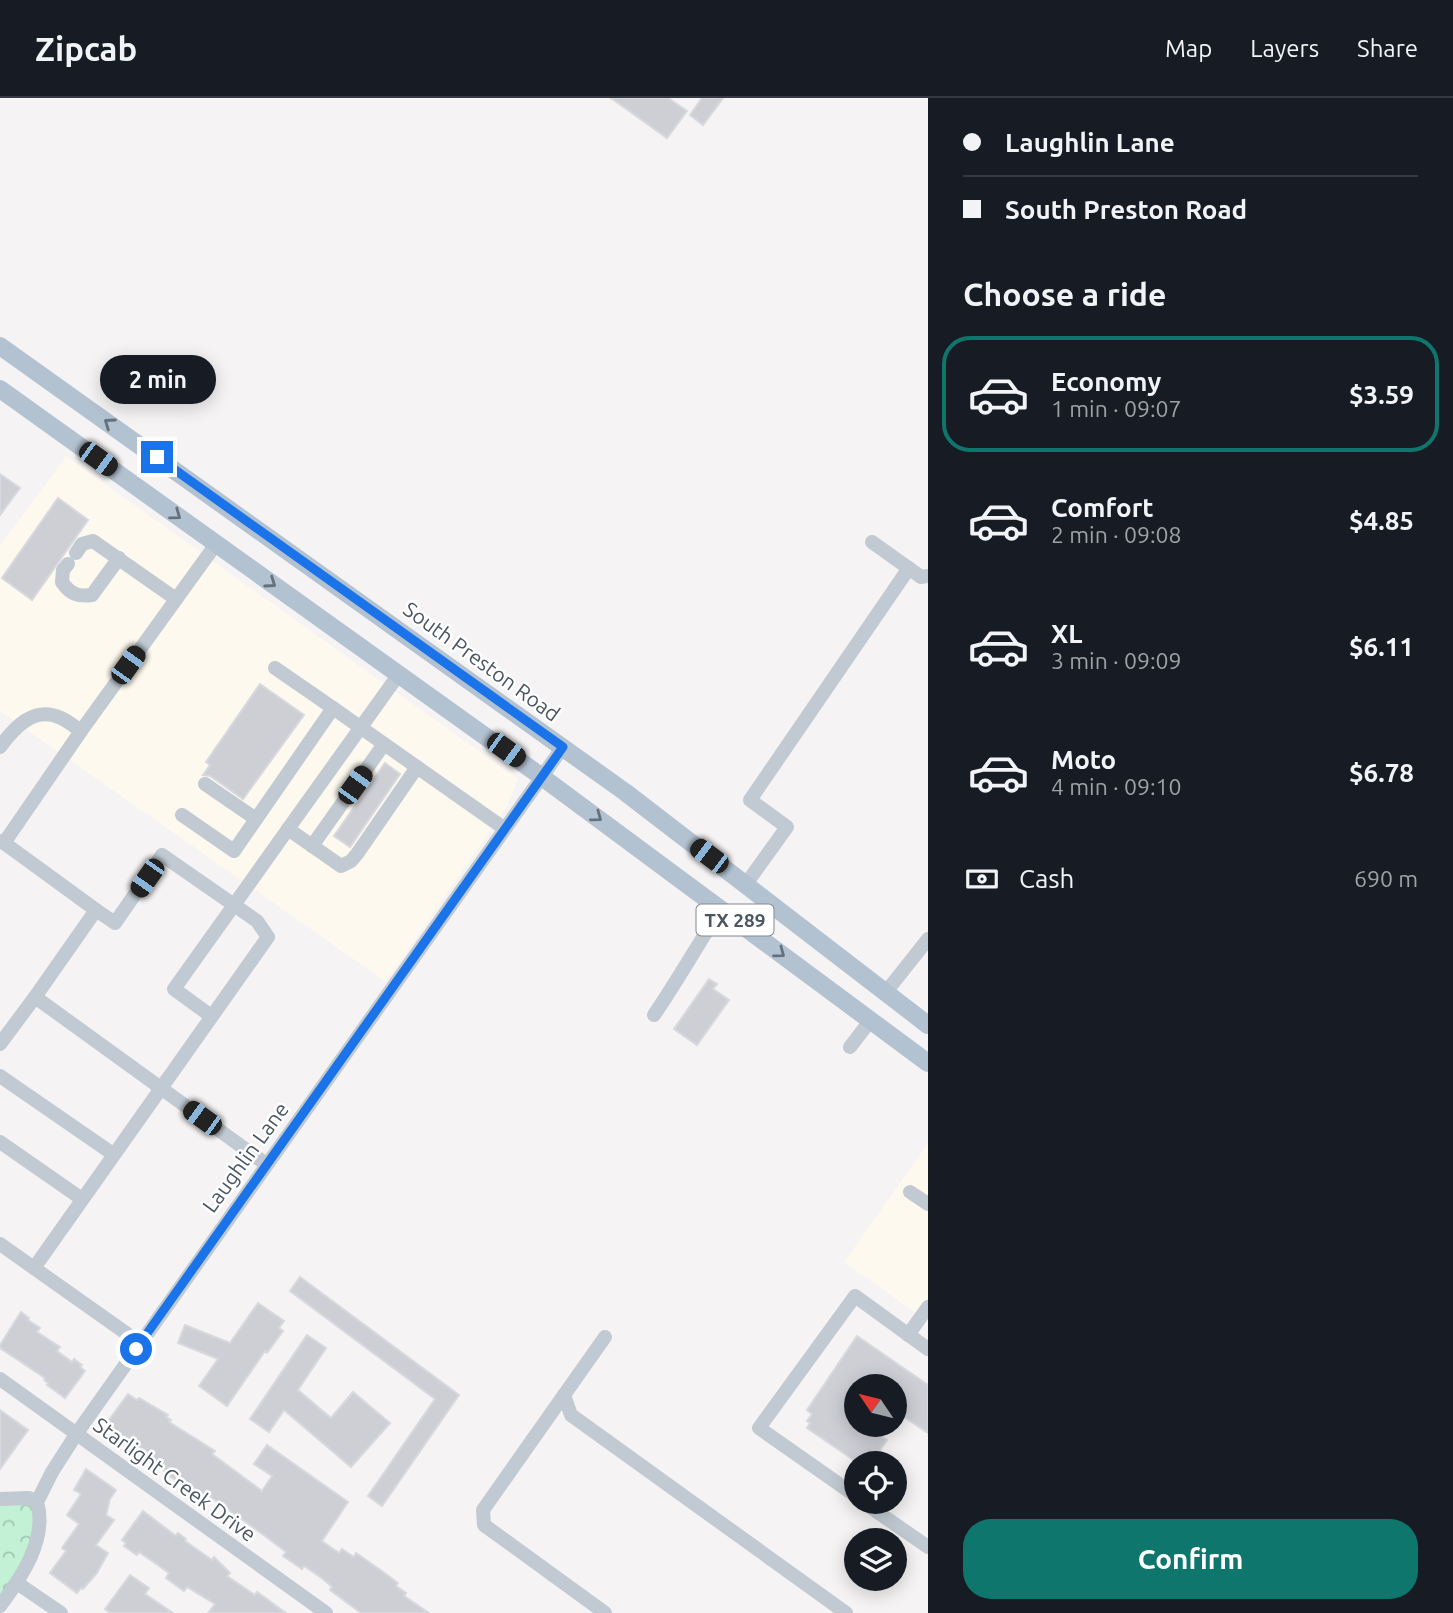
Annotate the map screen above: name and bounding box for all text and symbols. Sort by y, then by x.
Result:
text: Zipcab [35,30,137,67]
text: Map [1165,35,1212,62]
text: Layers [1250,35,1319,62]
text: Share [1357,35,1418,62]
text: Laughlin Lane [1005,128,1175,157]
text: South Preston Road [1005,195,1247,224]
text: Choose a ride [963,276,1166,312]
callout: 2 min [99,356,215,404]
icon: car [967,363,1030,426]
text: 2 min [129,367,187,392]
text: Economy [1051,367,1161,396]
text: $3.59 [1349,380,1414,409]
text: 1 min · 09:07 [1051,396,1182,421]
one-way arrow [104,419,117,431]
car [75,438,122,480]
route end [141,441,173,473]
icon: car [967,489,1030,552]
text: Comfort [1051,493,1154,522]
text: $4.85 [1349,506,1414,535]
one-way arrow [169,507,181,520]
text: 2 min · 09:08 [1051,522,1182,547]
one-way arrow [263,575,276,587]
street label: South Preston Road [399,596,565,726]
icon: car [967,615,1030,678]
text: XL [1051,619,1082,648]
text: $6.11 [1349,632,1414,661]
car [108,642,149,688]
text: 3 min · 09:09 [1051,648,1182,673]
car [483,729,530,771]
icon: car [967,741,1030,804]
text: Moto [1051,745,1116,774]
text: $6.78 [1349,758,1414,787]
car [335,762,376,808]
text: 4 min · 09:10 [1051,774,1182,799]
one-way arrow [589,809,602,822]
car [686,835,733,877]
car [127,855,168,901]
icon: cash [963,860,1001,898]
text: Cash [1019,864,1074,893]
text: 690 m [1354,866,1418,891]
road number: TX 289 [696,904,774,936]
one-way arrow [772,945,785,957]
car [179,1097,226,1139]
street label: Laughlin Lane [197,1097,293,1217]
route start [120,1333,152,1365]
north arrow [844,1374,906,1437]
map controls [844,1374,907,1591]
street label: Starlight Creek Drive [89,1412,261,1546]
button: locate [844,1451,907,1514]
button: Confirm [963,1519,1418,1599]
button: layers [844,1528,907,1591]

